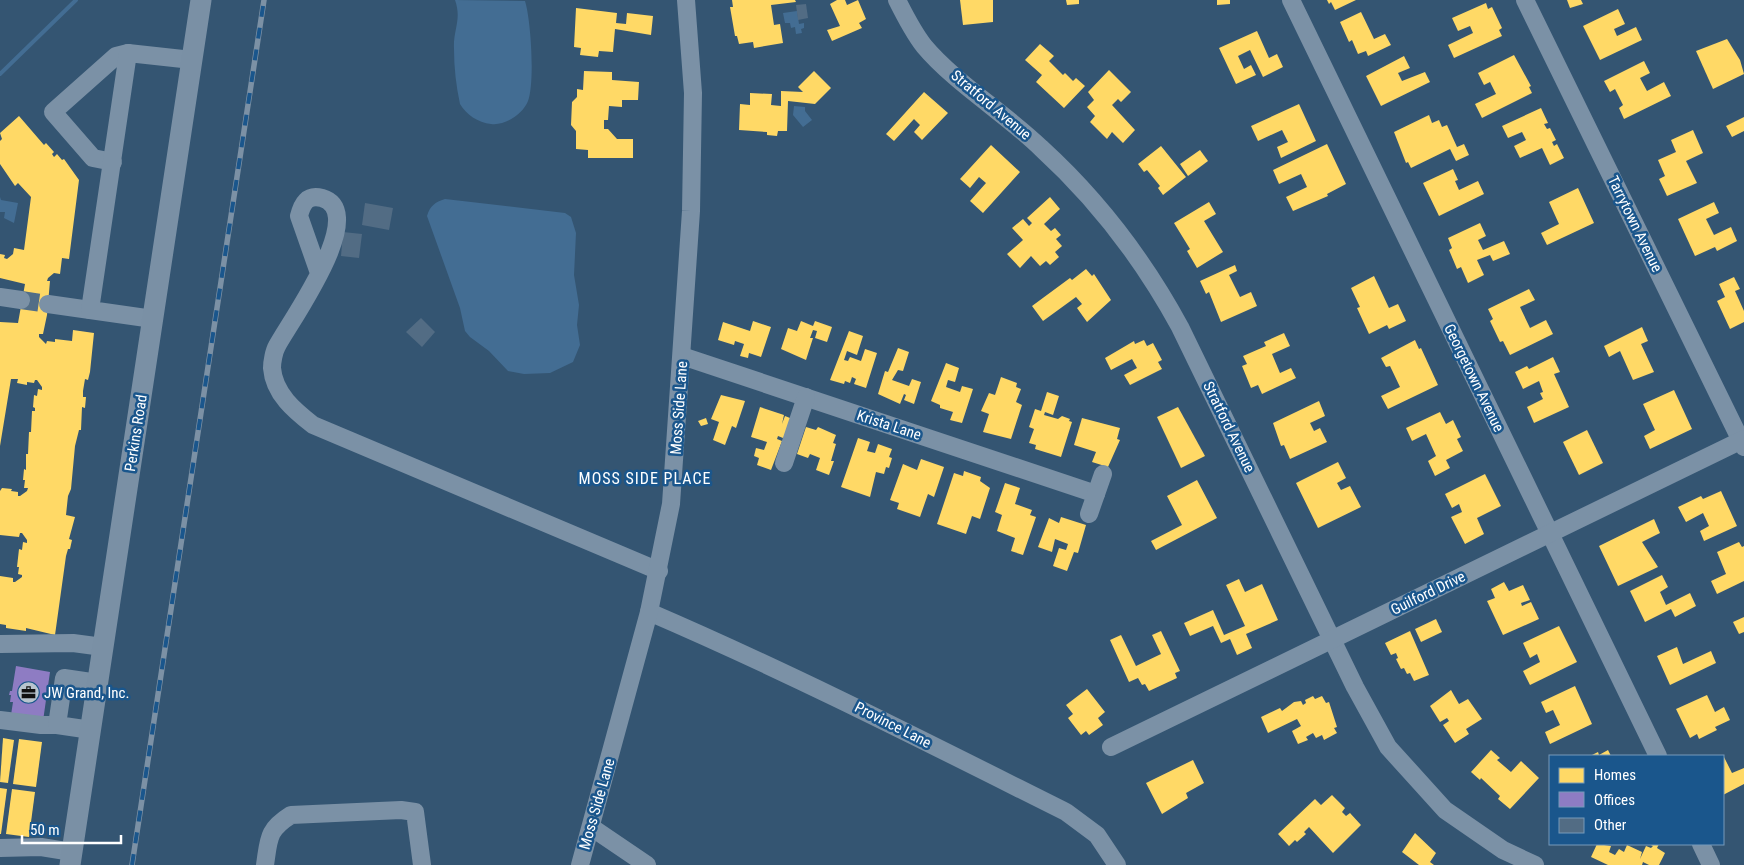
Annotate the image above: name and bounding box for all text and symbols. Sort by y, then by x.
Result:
street label: Stratford Avenue [947,66,1035,144]
street label: Tarrytown Avenue [1604,173,1666,275]
street label: Georgetown Avenue [1440,321,1508,435]
street label: Moss Side Lane [667,361,691,455]
street label: Stratford Avenue [1199,379,1259,475]
street label: Perkins Road [121,393,151,473]
street label: Krista Lane [854,406,924,444]
district label: MOSS SIDE PLACE [579,469,711,488]
street label: Guilford Drive [1388,567,1468,619]
office icon: JW Grand, Inc. [16,681,40,705]
place label: JW Grand, Inc. [44,684,129,702]
street label: Province Lane [852,698,934,752]
legend [1549,755,1724,845]
street label: Moss Side Lane [575,756,619,852]
text: Homes [1594,766,1636,784]
text: Offices [1594,791,1635,809]
scale bar [22,812,121,844]
text: Other [1594,816,1627,834]
text: 50 m [30,821,60,839]

